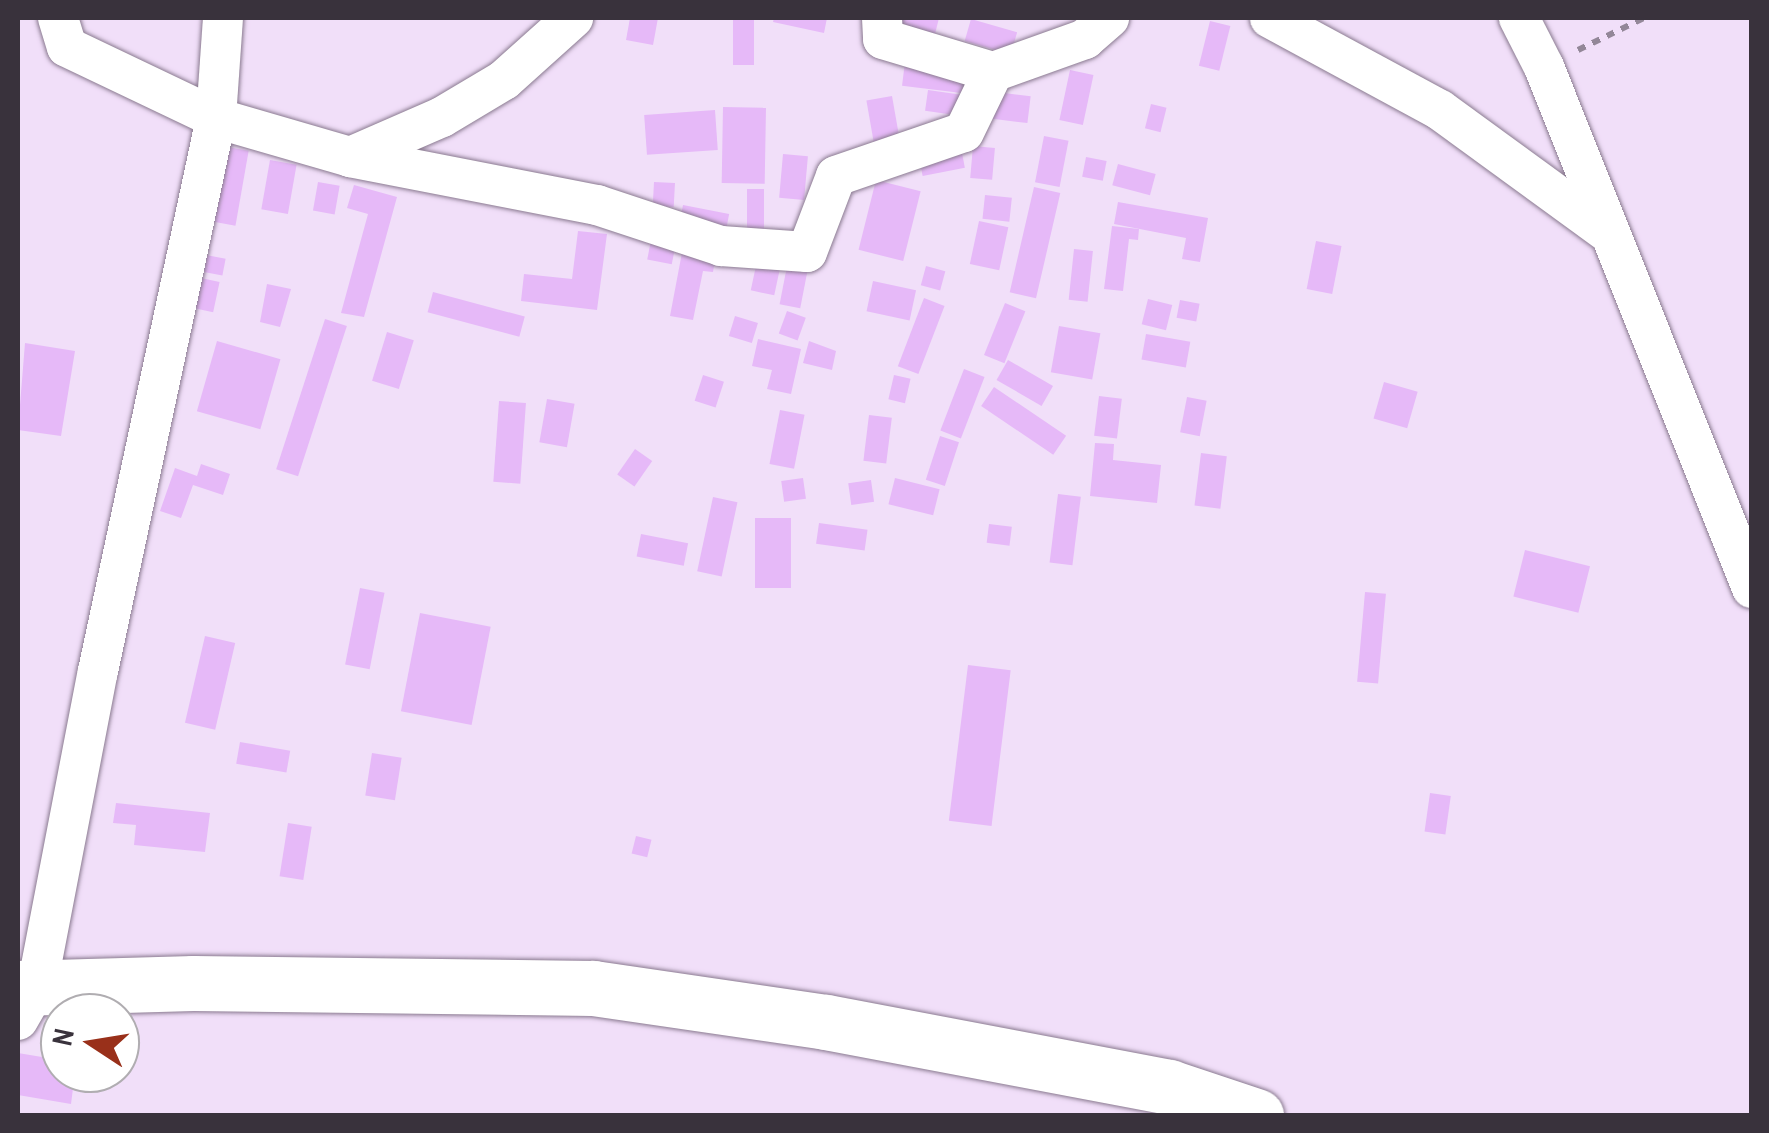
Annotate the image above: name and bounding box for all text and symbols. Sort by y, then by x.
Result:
north arrow [40,993,140,1093]
text: N [42,1025,83,1049]

